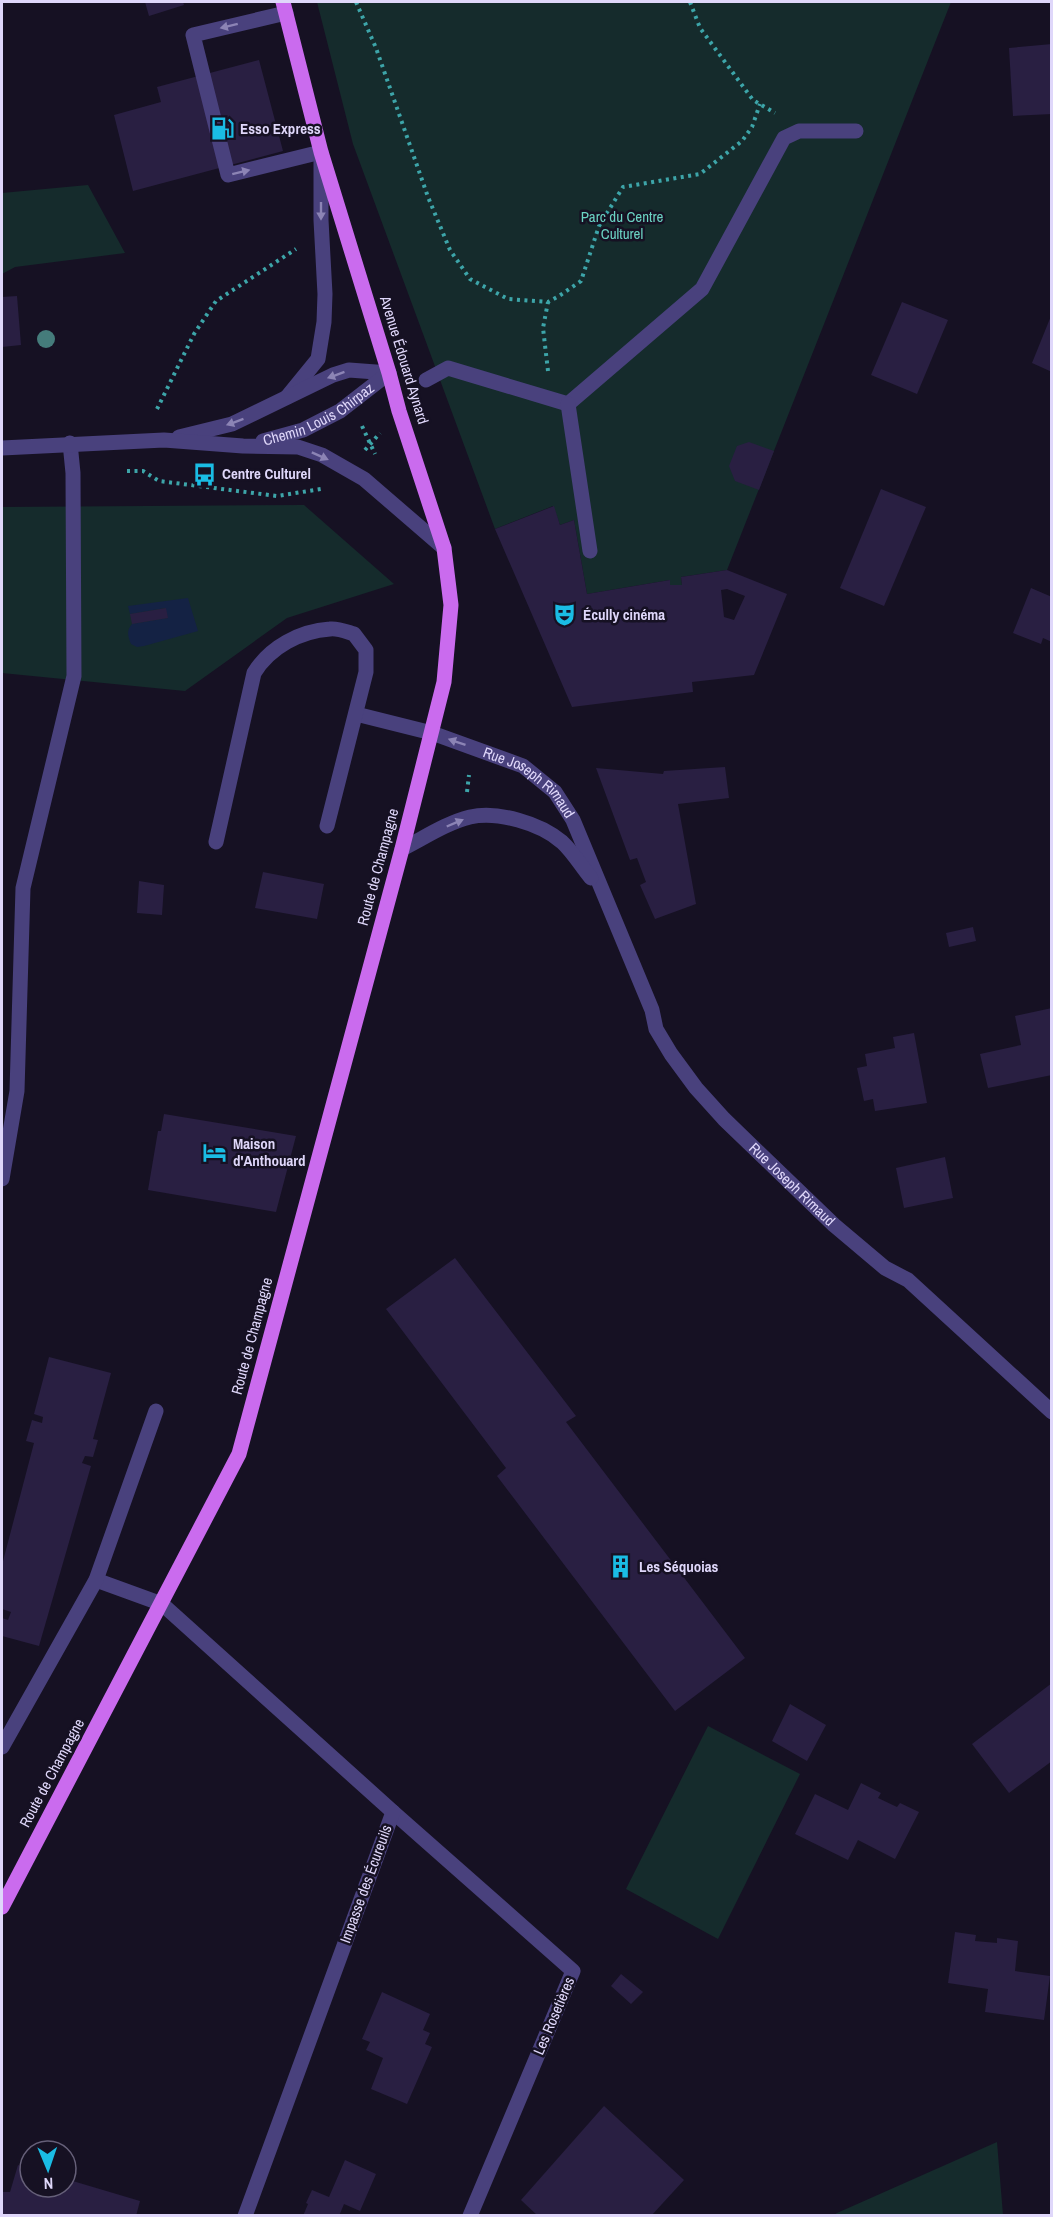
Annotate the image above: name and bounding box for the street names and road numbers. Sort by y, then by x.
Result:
street label: Avenue Édouard Aynard [375,292,434,426]
street label: Chemin Louis Chirpaz [260,377,378,451]
street label: Rue Joseph Rimaud [480,741,580,822]
street label: Route de Champagne [352,806,403,928]
street label: Rue Joseph Rimaud [745,1138,840,1231]
street label: Route de Champagne [226,1275,277,1397]
street label: Route de Champagne [14,1715,89,1831]
street label: Impasse des Écureuils [334,1822,397,1946]
street label: Les Rosetières [528,1974,579,2058]

